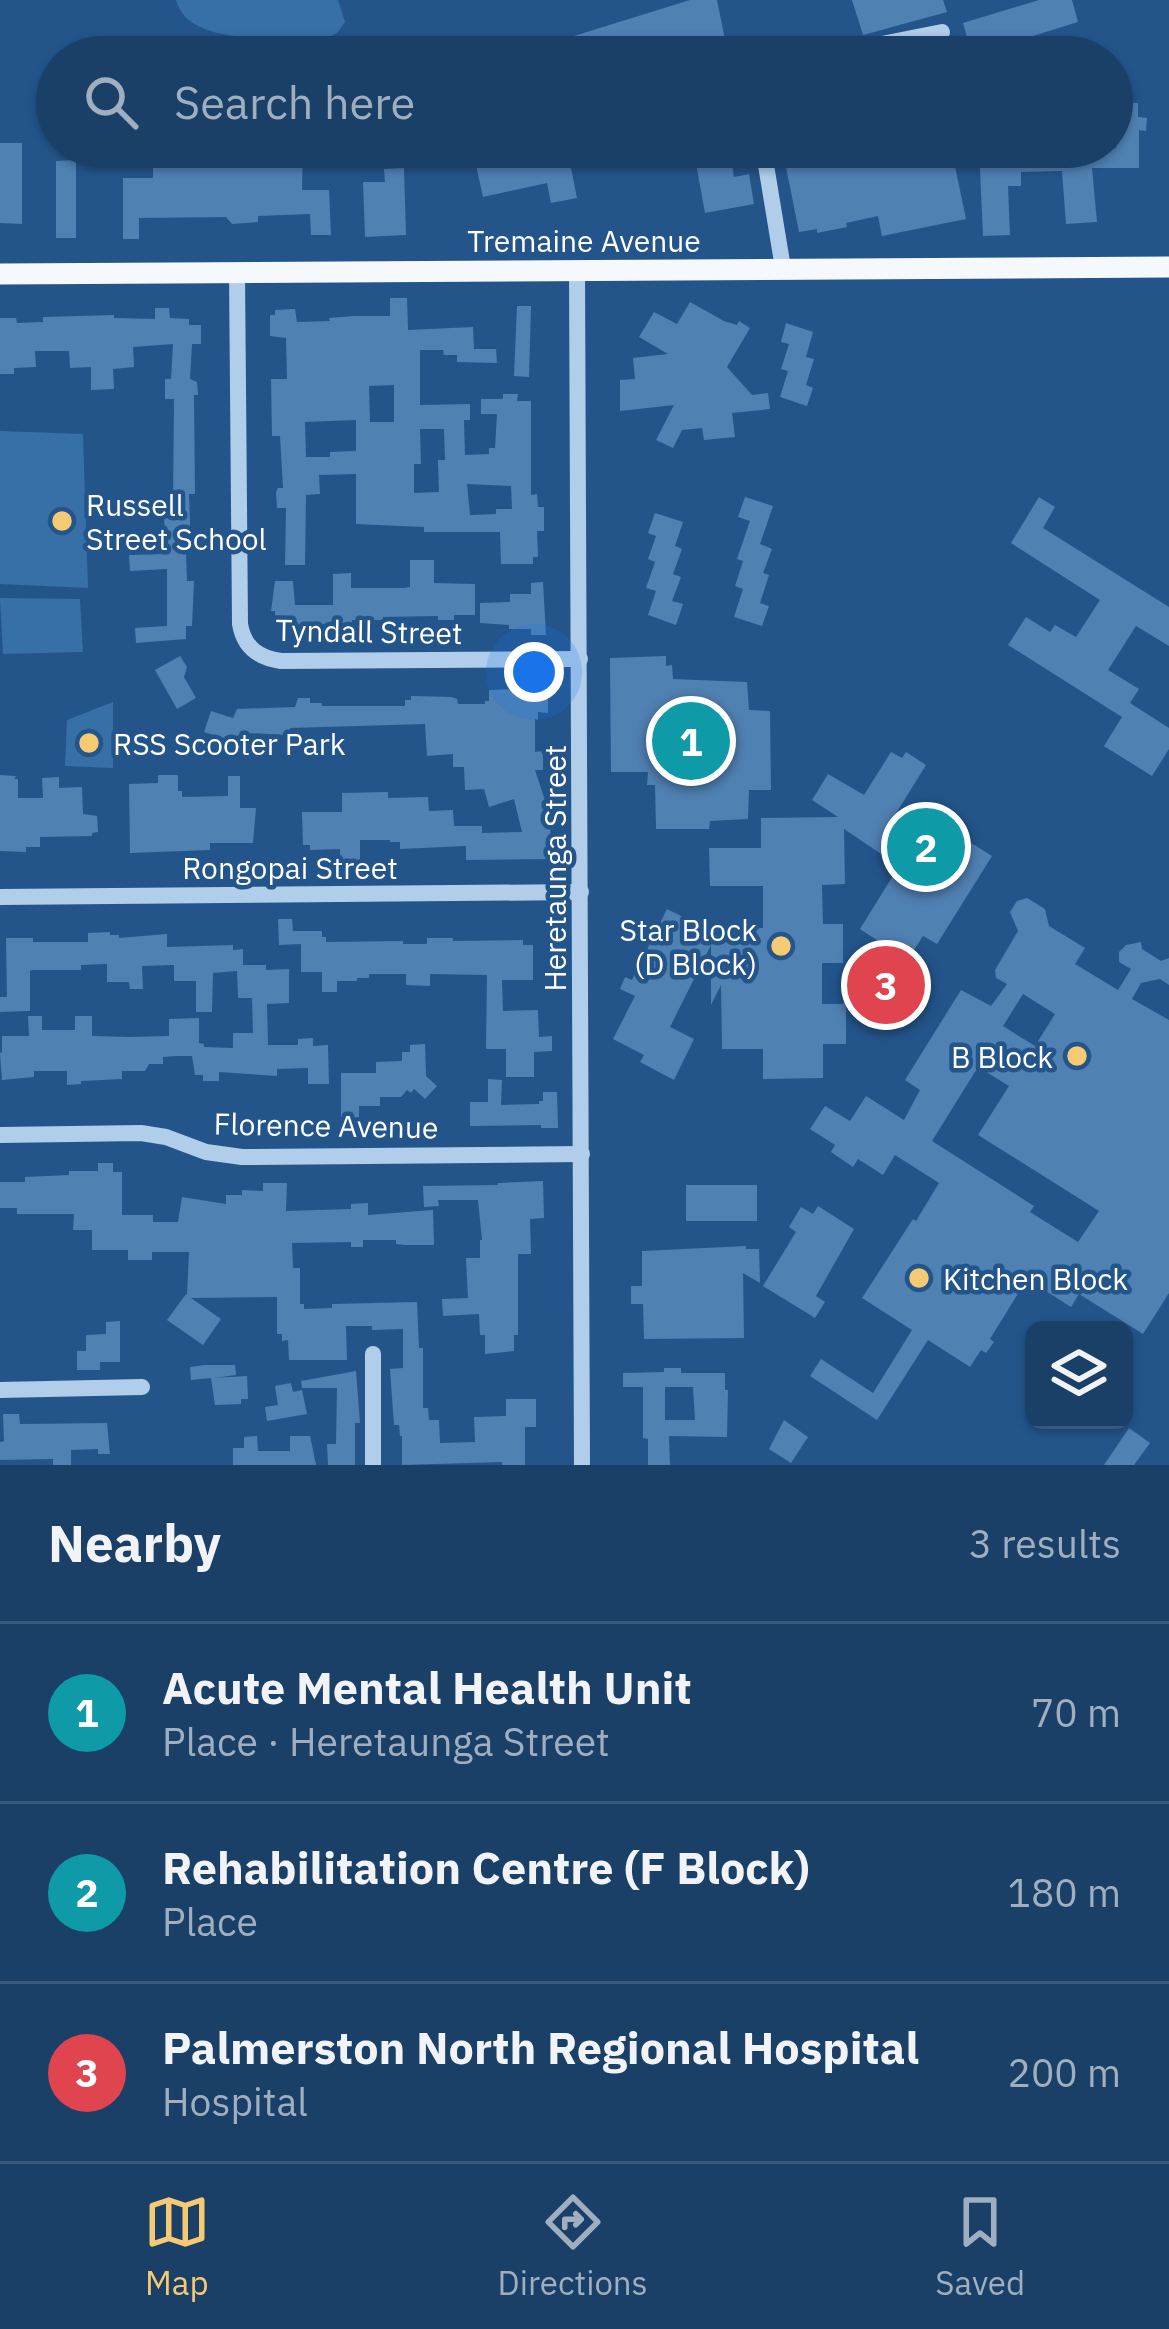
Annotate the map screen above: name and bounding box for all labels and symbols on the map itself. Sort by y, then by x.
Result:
street label: Tremaine Avenue [467,221,701,260]
place label: Russell Street School [86,485,267,558]
marker: Russell Street School [49,508,75,534]
street label: Tyndall Street [275,610,463,652]
your location [504,642,564,702]
pin: 1 [652,696,730,786]
place label: RSS Scooter Park [113,724,346,763]
marker: RSS Scooter Park [76,730,102,756]
street label: Heretaunga Street [535,745,574,991]
pin: 2 [887,802,965,892]
street label: Rongopai Street [182,848,398,887]
place label: Star Block (D Block) [619,910,757,983]
marker: Star Block (D Block) [768,933,794,959]
pin: 3 [847,940,925,1030]
place label: B Block [951,1037,1053,1076]
marker: B Block [1064,1043,1090,1069]
street label: Florence Avenue [213,1104,439,1146]
place label: Kitchen Block [943,1259,1128,1298]
marker: Kitchen Block [906,1265,932,1291]

